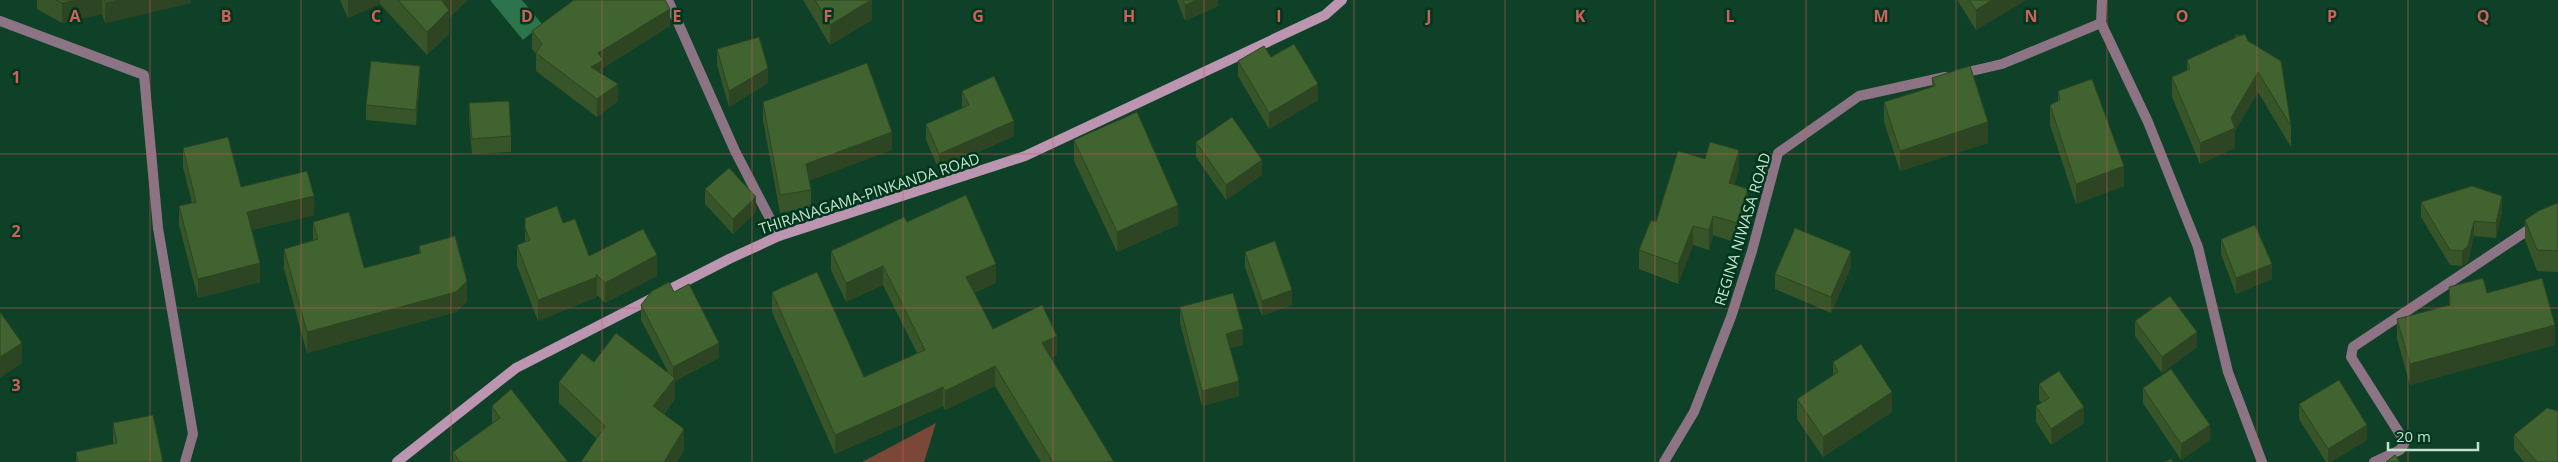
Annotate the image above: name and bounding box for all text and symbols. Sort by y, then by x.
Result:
text: A [69,5,81,27]
text: B [221,5,231,27]
text: C [371,5,381,27]
text: D [521,5,533,27]
text: E [673,5,682,27]
text: F [824,5,832,27]
text: G [972,5,984,27]
text: H [1123,5,1135,27]
text: I [1276,5,1282,27]
text: J [1424,5,1432,27]
text: K [1575,5,1586,27]
text: L [1725,5,1735,27]
text: M [1873,5,1889,27]
text: N [2024,5,2038,27]
text: O [2176,5,2188,27]
text: P [2327,5,2337,27]
text: Q [2477,5,2489,27]
text: 1 [11,66,21,88]
street label: THIRANAGAMA-PINKANDA ROAD [756,148,982,238]
street label: REGINA NIWASA ROAD [1709,150,1775,308]
text: 2 [11,220,21,242]
text: 3 [11,374,21,396]
scale bar [2388,420,2478,452]
text: 20 m [2396,426,2431,446]

